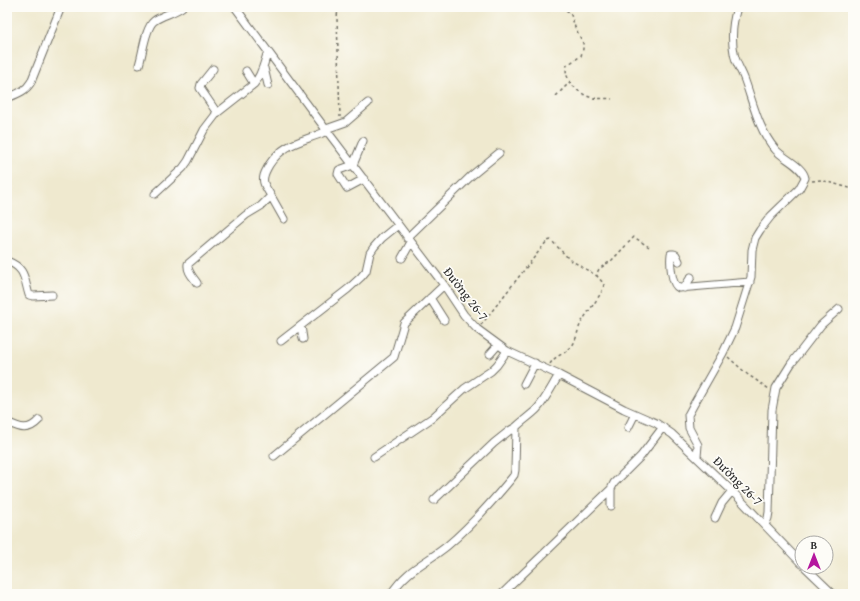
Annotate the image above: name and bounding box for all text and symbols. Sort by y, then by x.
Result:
street label: Đường 26-7 [439,263,493,325]
street label: Đường 26-7 [709,452,767,510]
north arrow [794,535,834,575]
text: B [811,537,818,553]

